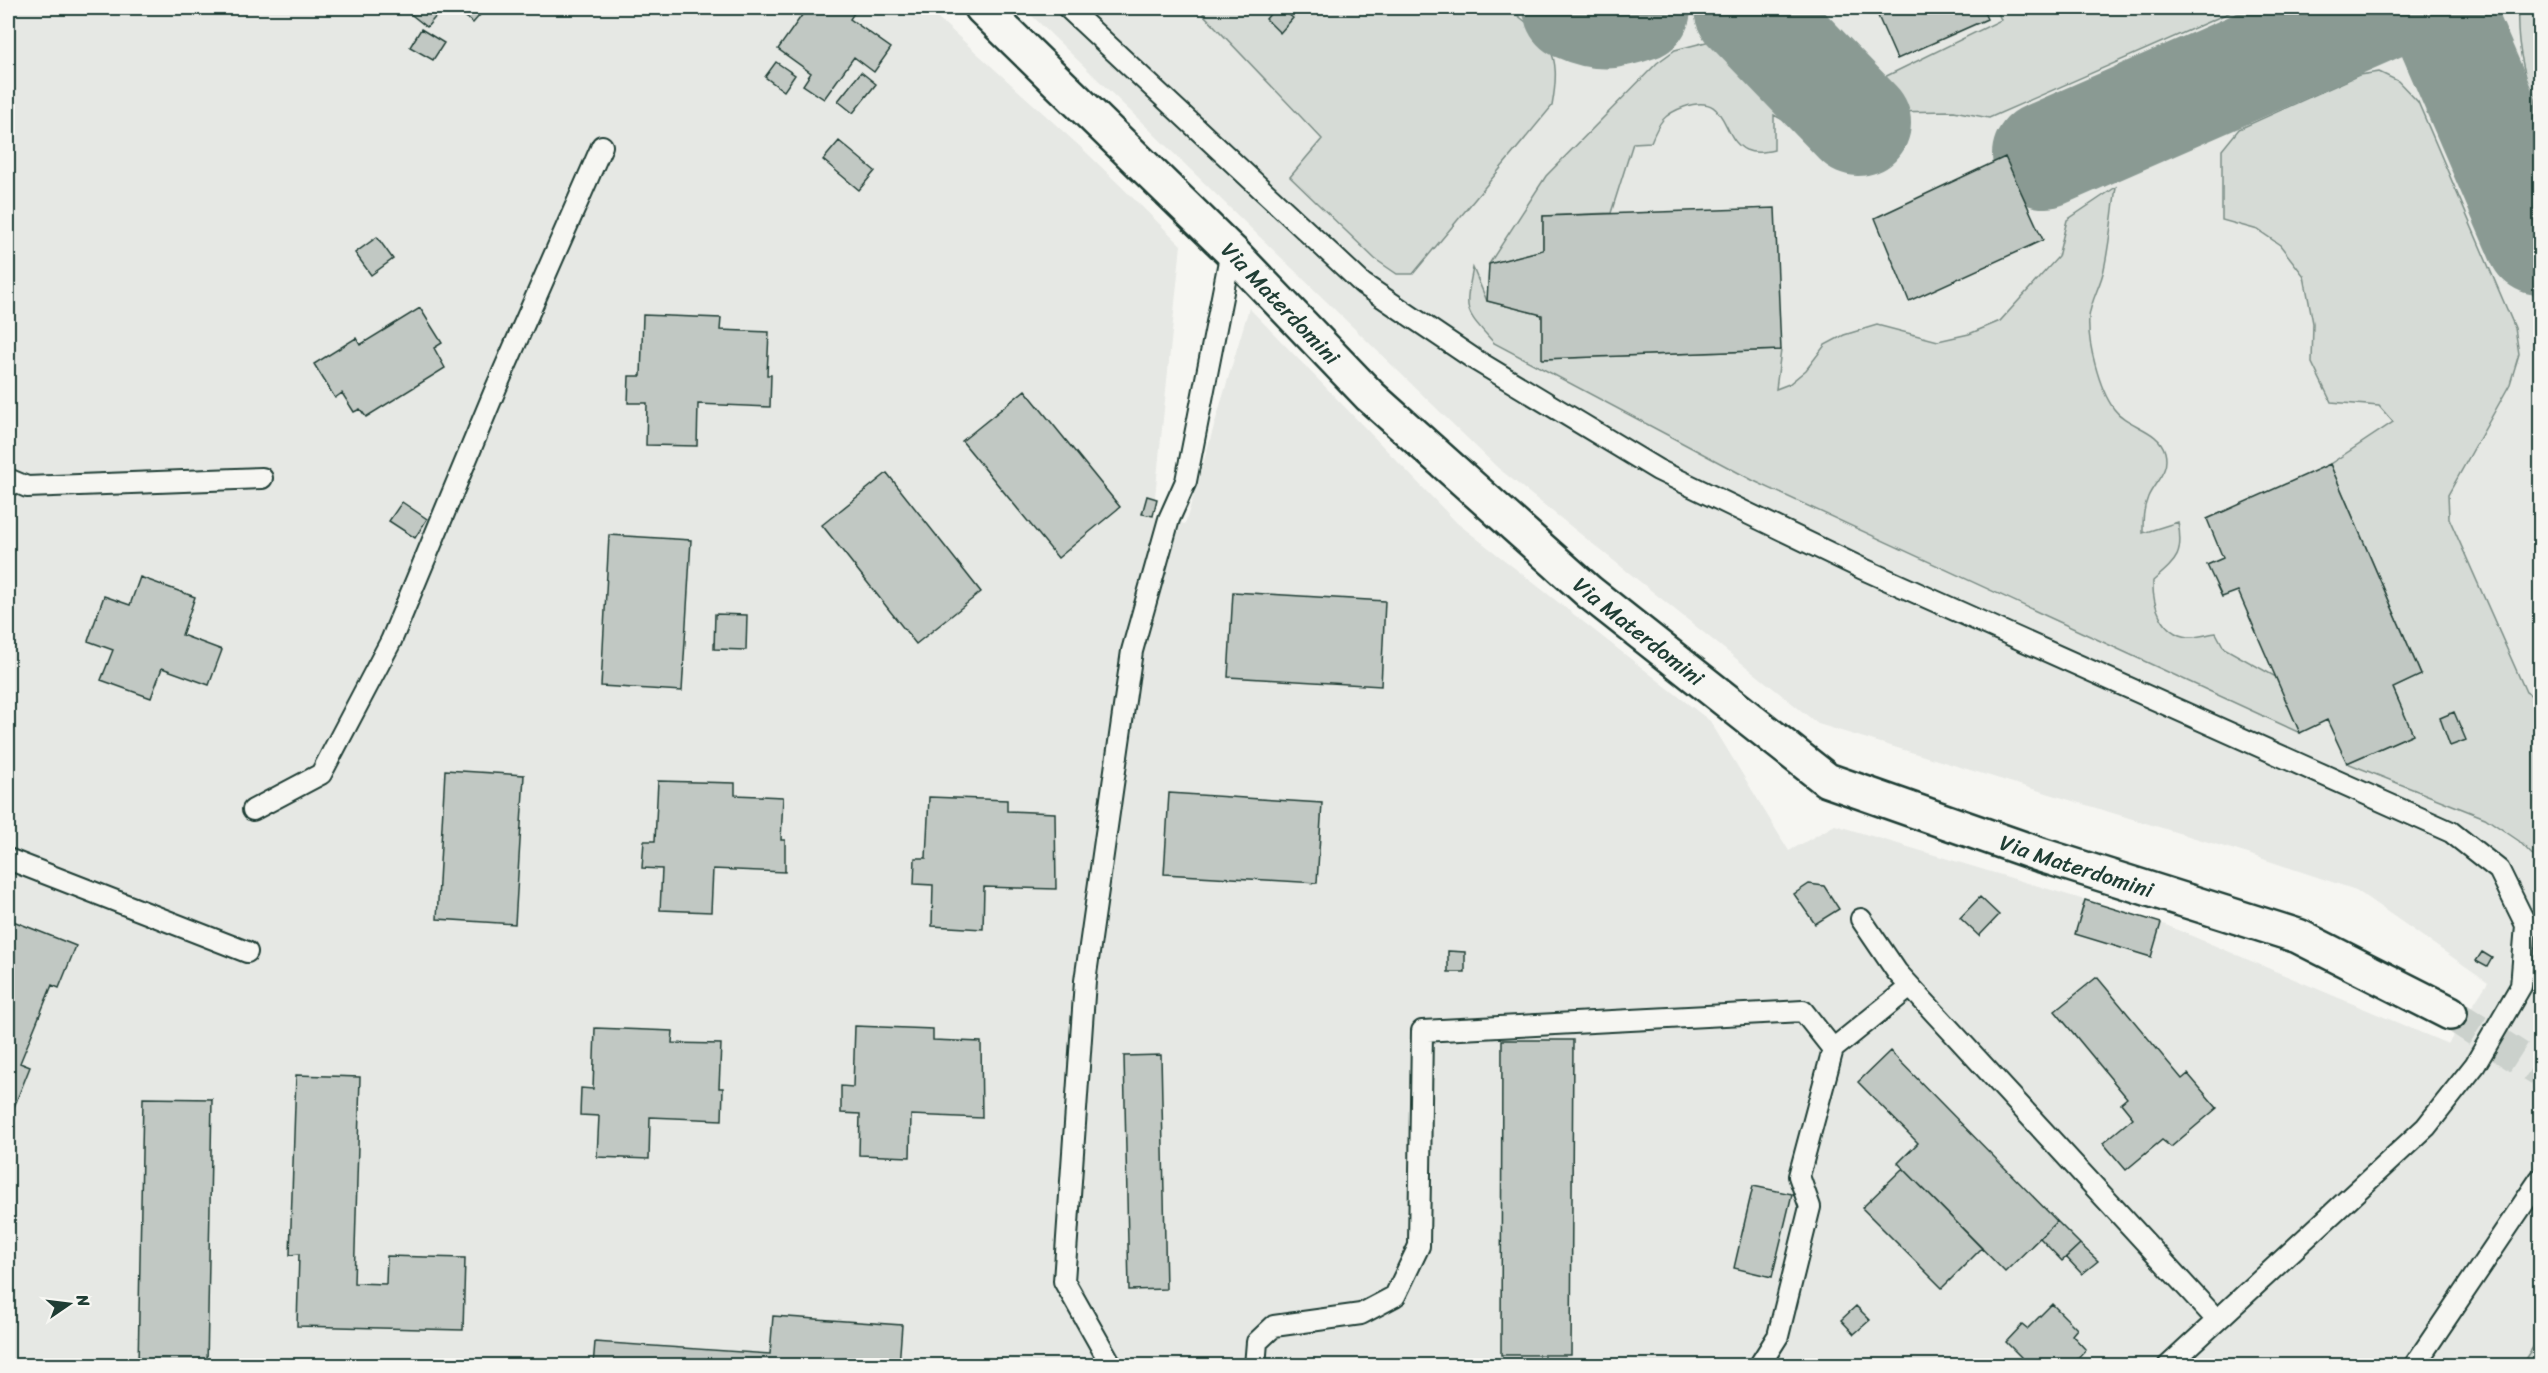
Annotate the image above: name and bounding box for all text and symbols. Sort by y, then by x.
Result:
street label: Via Materdomini [1212,232,1351,375]
street label: Via Materdomini [1564,567,1714,697]
street label: Via Materdomini [1994,823,2159,909]
north arrow [39,1274,99,1334]
text: N [67,1291,99,1310]

